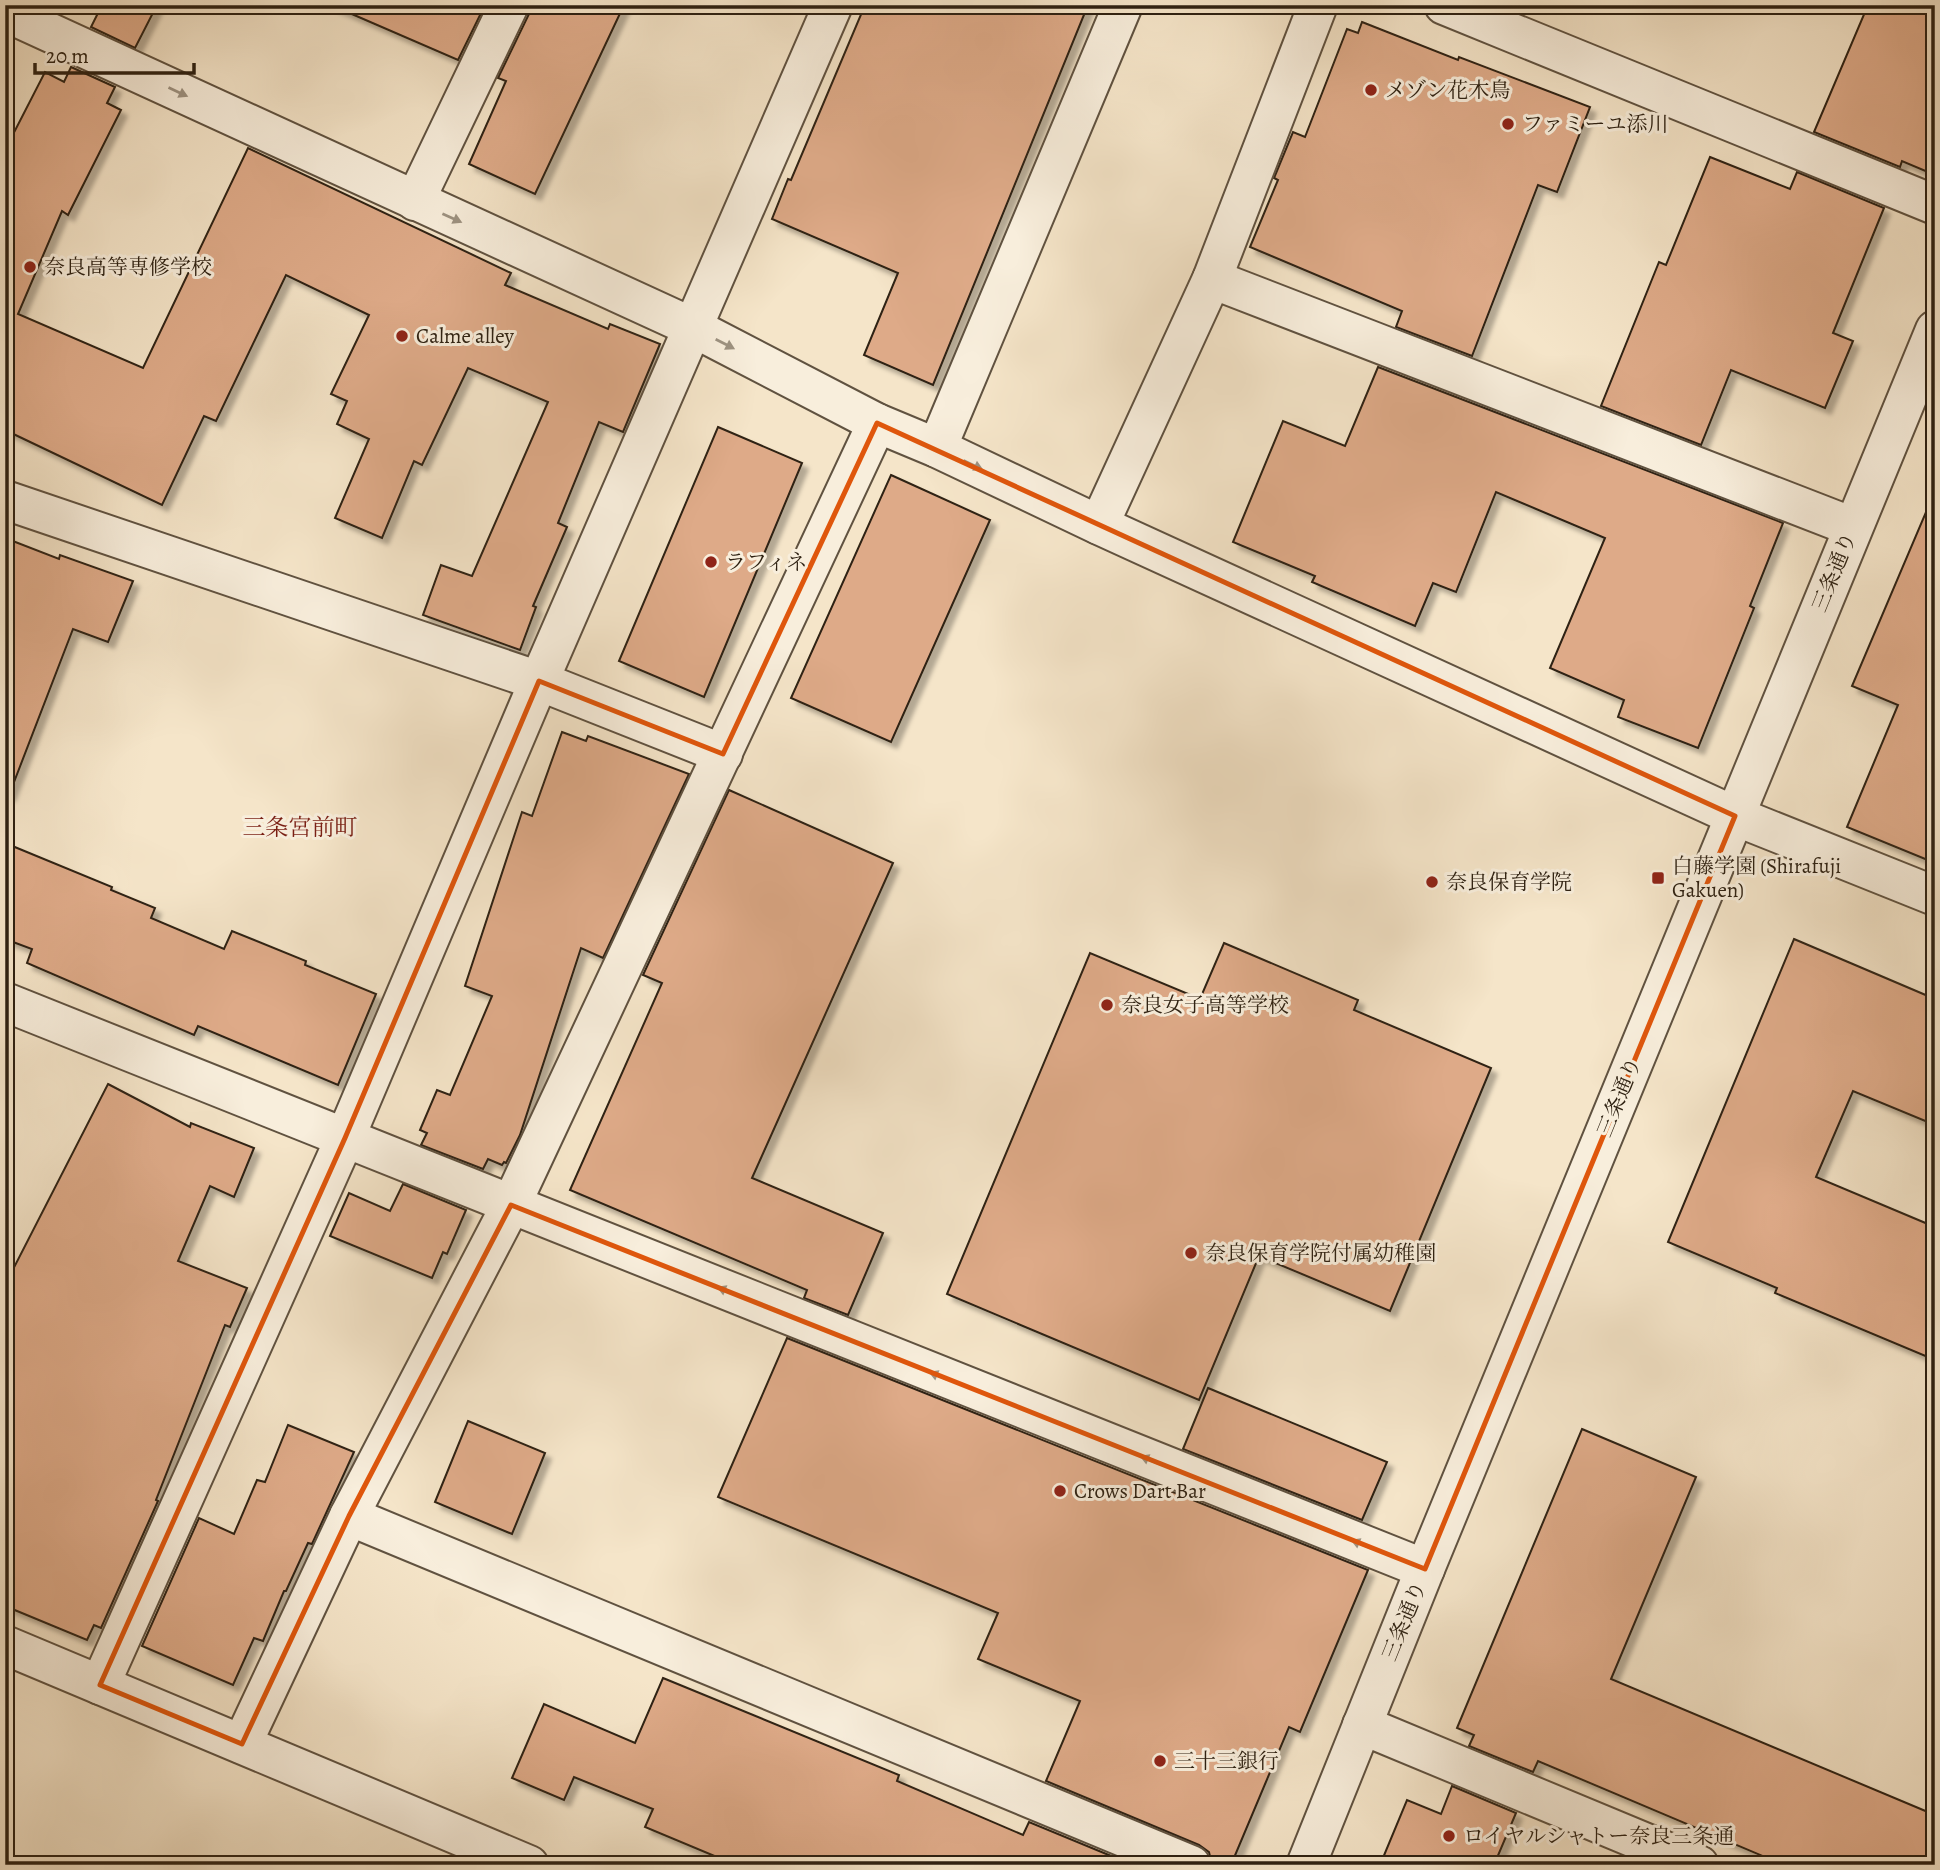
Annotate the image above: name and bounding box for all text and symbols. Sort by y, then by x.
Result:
scale bar [35,32,194,76]
text: 20 m [46,42,89,70]
place label: メゾン花木鳥 [1385,76,1510,104]
marker: メゾン花木鳥 [1363,82,1379,98]
one-way arrow [168,86,188,98]
place label: ファミーユ添川 [1522,110,1669,138]
marker: ファミーユ添川 [1500,116,1516,132]
one-way arrow [441,213,462,224]
place label: 奈良高等専修学校 [44,253,212,281]
marker: 奈良高等専修学校 [22,259,38,275]
place label: Calme alley [416,322,515,350]
marker: Calme alley [394,328,410,344]
one-way arrow [715,338,735,350]
one-way arrow [963,459,983,471]
street label: 三条通り [1805,528,1863,616]
place label: ラフィネ [725,548,807,576]
marker: ラフィネ [703,554,719,570]
district label: 三条宮前町 [243,812,358,843]
place label: 白藤学園 (Shirafuji Gakuen) [1672,852,1841,904]
place label: 奈良保育学院 [1446,868,1572,896]
marker: 白藤学園 (Shirafuji Gakuen) [1650,870,1666,886]
marker: 奈良保育学院 [1424,874,1440,890]
place label: 奈良女子高等学校 [1121,991,1289,1019]
marker: 奈良女子高等学校 [1099,997,1115,1013]
street label: 三条通り [1590,1053,1648,1141]
place label: 奈良保育学院付属幼稚園 [1205,1239,1436,1267]
marker: 奈良保育学院付属幼稚園 [1183,1245,1199,1261]
one-way arrow [717,1286,738,1297]
one-way arrow [928,1370,949,1381]
one-way arrow [1139,1454,1160,1465]
place label: Crows Dart Bar [1074,1477,1206,1505]
marker: Crows Dart Bar [1052,1483,1068,1499]
one-way arrow [1351,1539,1372,1550]
street label: 三条通り [1375,1577,1433,1665]
place label: 三十三銀行 [1174,1747,1279,1775]
marker: 三十三銀行 [1152,1753,1168,1769]
place label: ロイヤルシャトー奈良三条通 [1463,1822,1734,1850]
marker: ロイヤルシャトー奈良三条通 [1441,1828,1457,1844]

